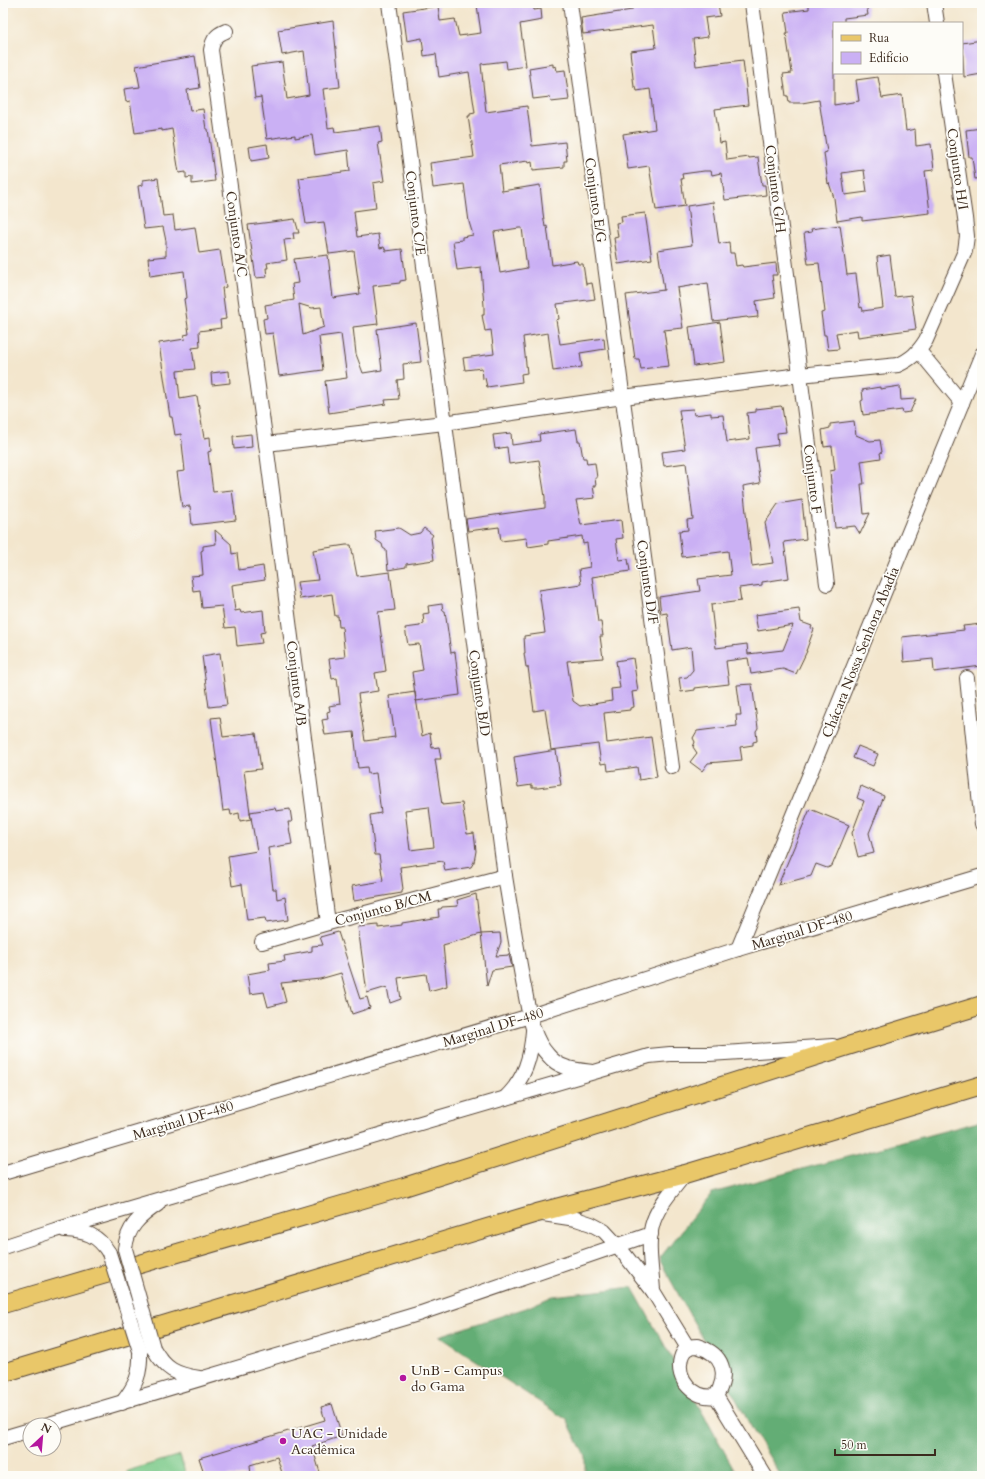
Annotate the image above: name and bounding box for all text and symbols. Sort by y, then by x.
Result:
legend [833,22,963,74]
text: Rua [869,30,890,46]
text: Edifício [869,50,909,66]
street label: Conjunto H/I [942,127,973,211]
street label: Conjunto G/H [761,144,790,235]
street label: Conjunto E/G [580,156,611,244]
street label: Conjunto C/E [401,169,430,257]
street label: Conjunto A/C [221,190,252,279]
street label: Conjunto F [799,443,826,515]
street label: Conjunto D/F [632,538,663,626]
street label: Chácara Nossa Senhora Abadia [817,564,904,741]
street label: Conjunto A/B [282,639,311,727]
street label: Conjunto B/D [464,649,495,737]
street label: Conjunto B/CM [333,886,434,931]
street label: Marginal DF-480 [749,906,855,955]
street label: Marginal DF-480 [440,1003,546,1052]
street label: Marginal DF-480 [130,1096,236,1145]
place label: UnB - Campus do Gama [411,1361,502,1396]
marker: UnB - Campus do Gama [398,1373,408,1383]
north arrow [22,1417,62,1457]
text: N [39,1420,54,1437]
place label: UAC - Unidade Acadêmica [291,1424,388,1459]
scale bar [835,1431,935,1457]
marker: UAC - Unidade Acadêmica [278,1436,288,1446]
text: 50 m [841,1437,868,1453]

